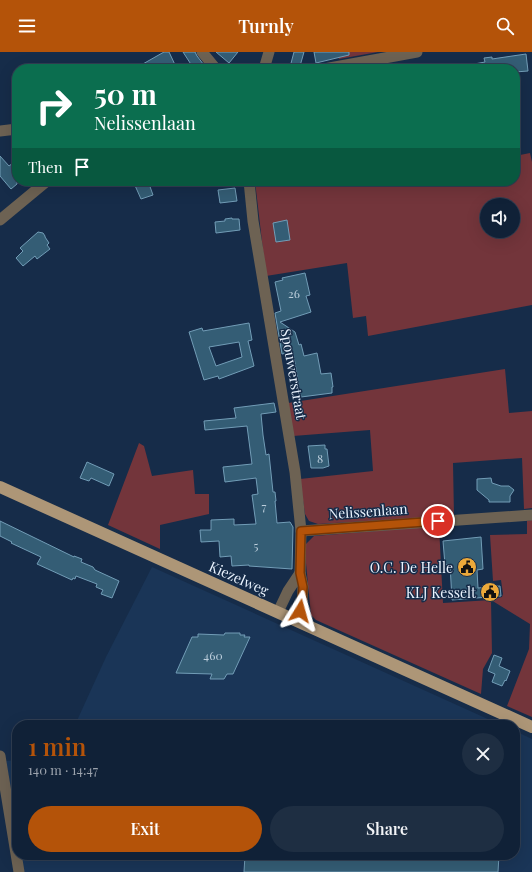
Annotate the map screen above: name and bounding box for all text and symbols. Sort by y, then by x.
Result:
text: Turnly [238,14,294,38]
icon: menu [16,15,38,37]
icon: search [494,15,516,37]
text: 50 m [94,75,157,112]
icon: right [28,80,80,132]
text: Nelissenlaan [94,111,196,135]
icon: arrive [71,156,93,178]
text: Then [28,157,63,177]
map controls [480,198,520,238]
button: sound [480,198,520,238]
house number: 26 [288,285,300,301]
street label: Spouwerstraat [277,327,312,422]
house number: 8 [317,450,323,466]
house number: 7 [262,498,267,514]
street label: Nelissenlaan [328,499,409,523]
pin [421,504,455,538]
icon: arrive [427,510,449,532]
house number: 5 [254,537,259,553]
street label: Kiezelweg [206,556,272,600]
public building icon: O.C. De Helle [456,556,478,578]
place label: O.C. De Helle [370,558,453,577]
public building icon: KLJ Kesselt [479,581,501,603]
place label: KLJ Kesselt [406,583,477,602]
position arrow [279,590,321,632]
house number: 460 [203,647,223,663]
text: 1 min [28,730,86,762]
button: close [462,733,504,775]
text: 140 m · 14:47 [28,761,98,778]
button: Exit [28,806,262,852]
button: Share [270,806,504,852]

